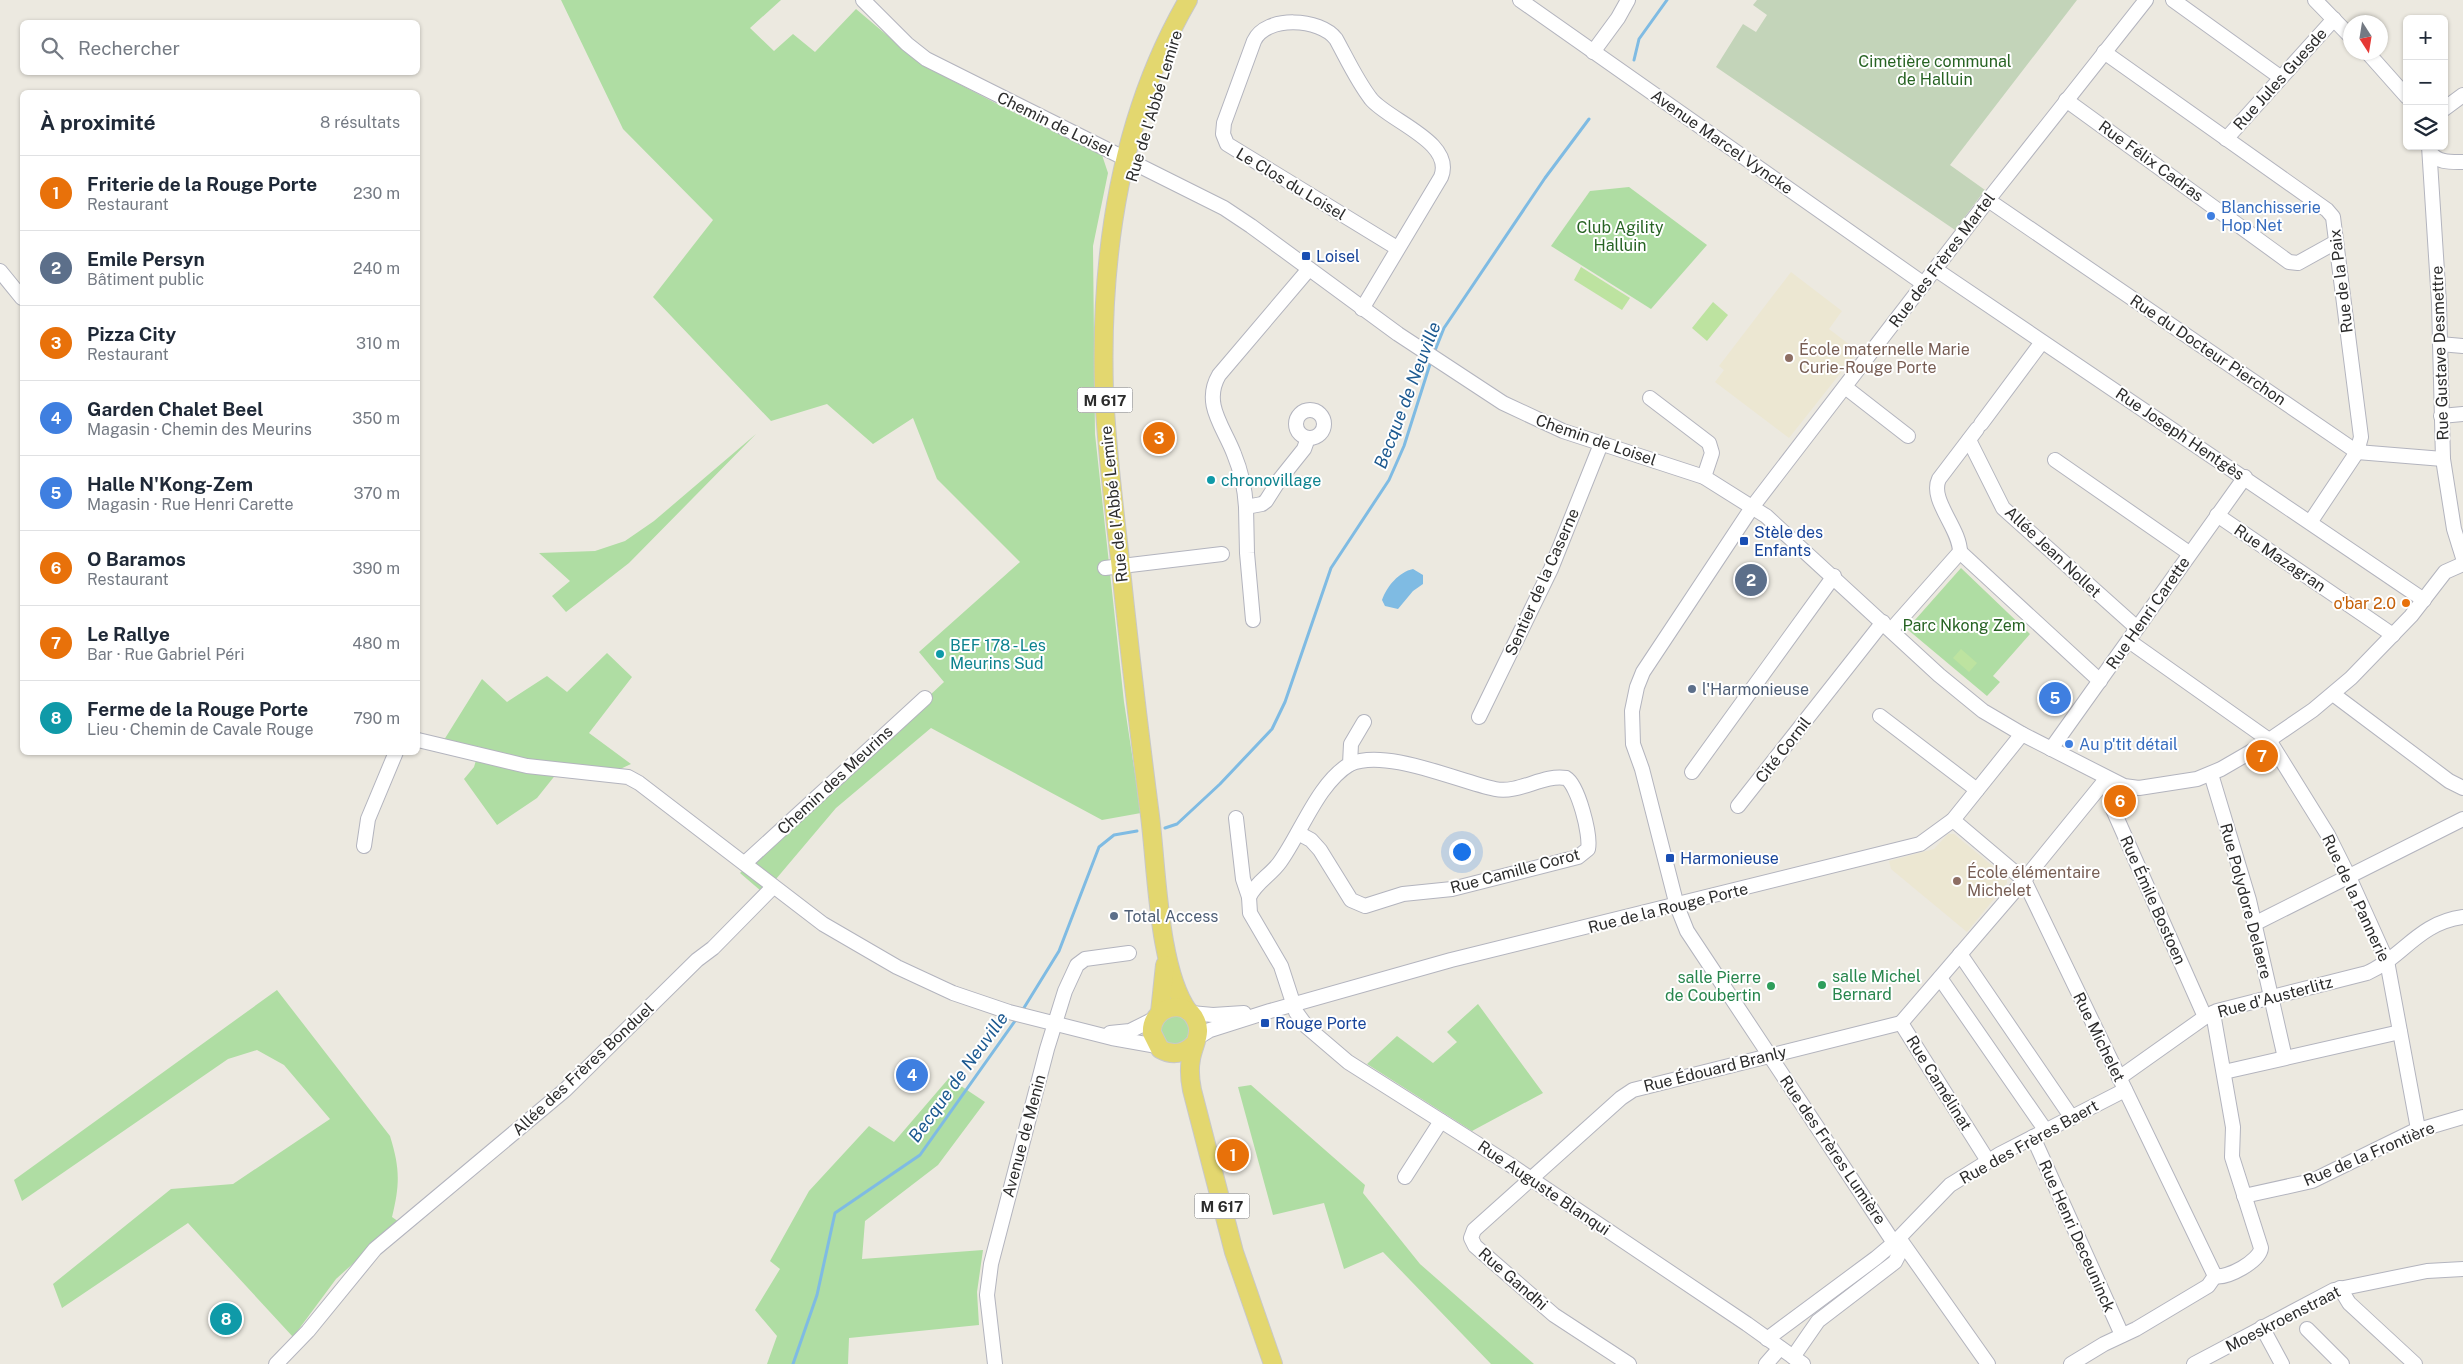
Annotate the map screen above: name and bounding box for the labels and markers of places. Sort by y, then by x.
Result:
place label: Blanchisserie Hop Net [2221,198,2321,235]
marker: Blanchisserie Hop Net [2205,210,2217,222]
place label: Loisel [1316,247,1360,266]
marker: Loisel [1300,250,1312,262]
place label: École maternelle Marie Curie-Rouge Porte [1799,339,1970,377]
marker: École maternelle Marie Curie-Rouge Porte [1783,352,1795,364]
pin: 3 [1143,419,1175,457]
place label: chronovillage [1221,471,1321,490]
marker: chronovillage [1205,474,1217,486]
place label: Stèle des Enfants [1754,523,1823,560]
marker: Stèle des Enfants [1738,535,1750,547]
pin: 2 [1735,561,1767,599]
place label: o'bar 2.0 [2333,594,2396,613]
marker: o'bar 2.0 [2400,597,2412,609]
place label: BEF 178 - Les Meurins Sud [950,636,1046,673]
marker: BEF 178 - Les Meurins Sud [934,648,946,660]
pin: 5 [2039,679,2071,717]
place label: l'Harmonieuse [1702,680,1809,699]
marker: l'Harmonieuse [1686,683,1698,695]
place label: Au p'tit détail [2079,735,2178,754]
pin: 7 [2246,737,2278,775]
marker: Au p'tit détail [2063,738,2075,750]
pin: 6 [2104,782,2136,820]
place label: Harmonieuse [1680,849,1779,868]
marker: Harmonieuse [1664,852,1676,864]
place label: École élémentaire Michelet [1967,862,2100,900]
marker: École élémentaire Michelet [1951,875,1963,887]
place label: Total Access [1124,907,1218,926]
marker: Total Access [1108,910,1120,922]
place label: salle Michel Bernard [1832,967,1921,1004]
place label: salle Pierre de Coubertin [1665,968,1761,1005]
marker: salle Michel Bernard [1816,979,1828,991]
marker: salle Pierre de Coubertin [1765,980,1777,992]
place label: Rouge Porte [1275,1014,1367,1033]
marker: Rouge Porte [1259,1017,1271,1029]
pin: 4 [896,1056,928,1094]
pin: 1 [1217,1136,1249,1174]
pin: 8 [210,1300,242,1338]

